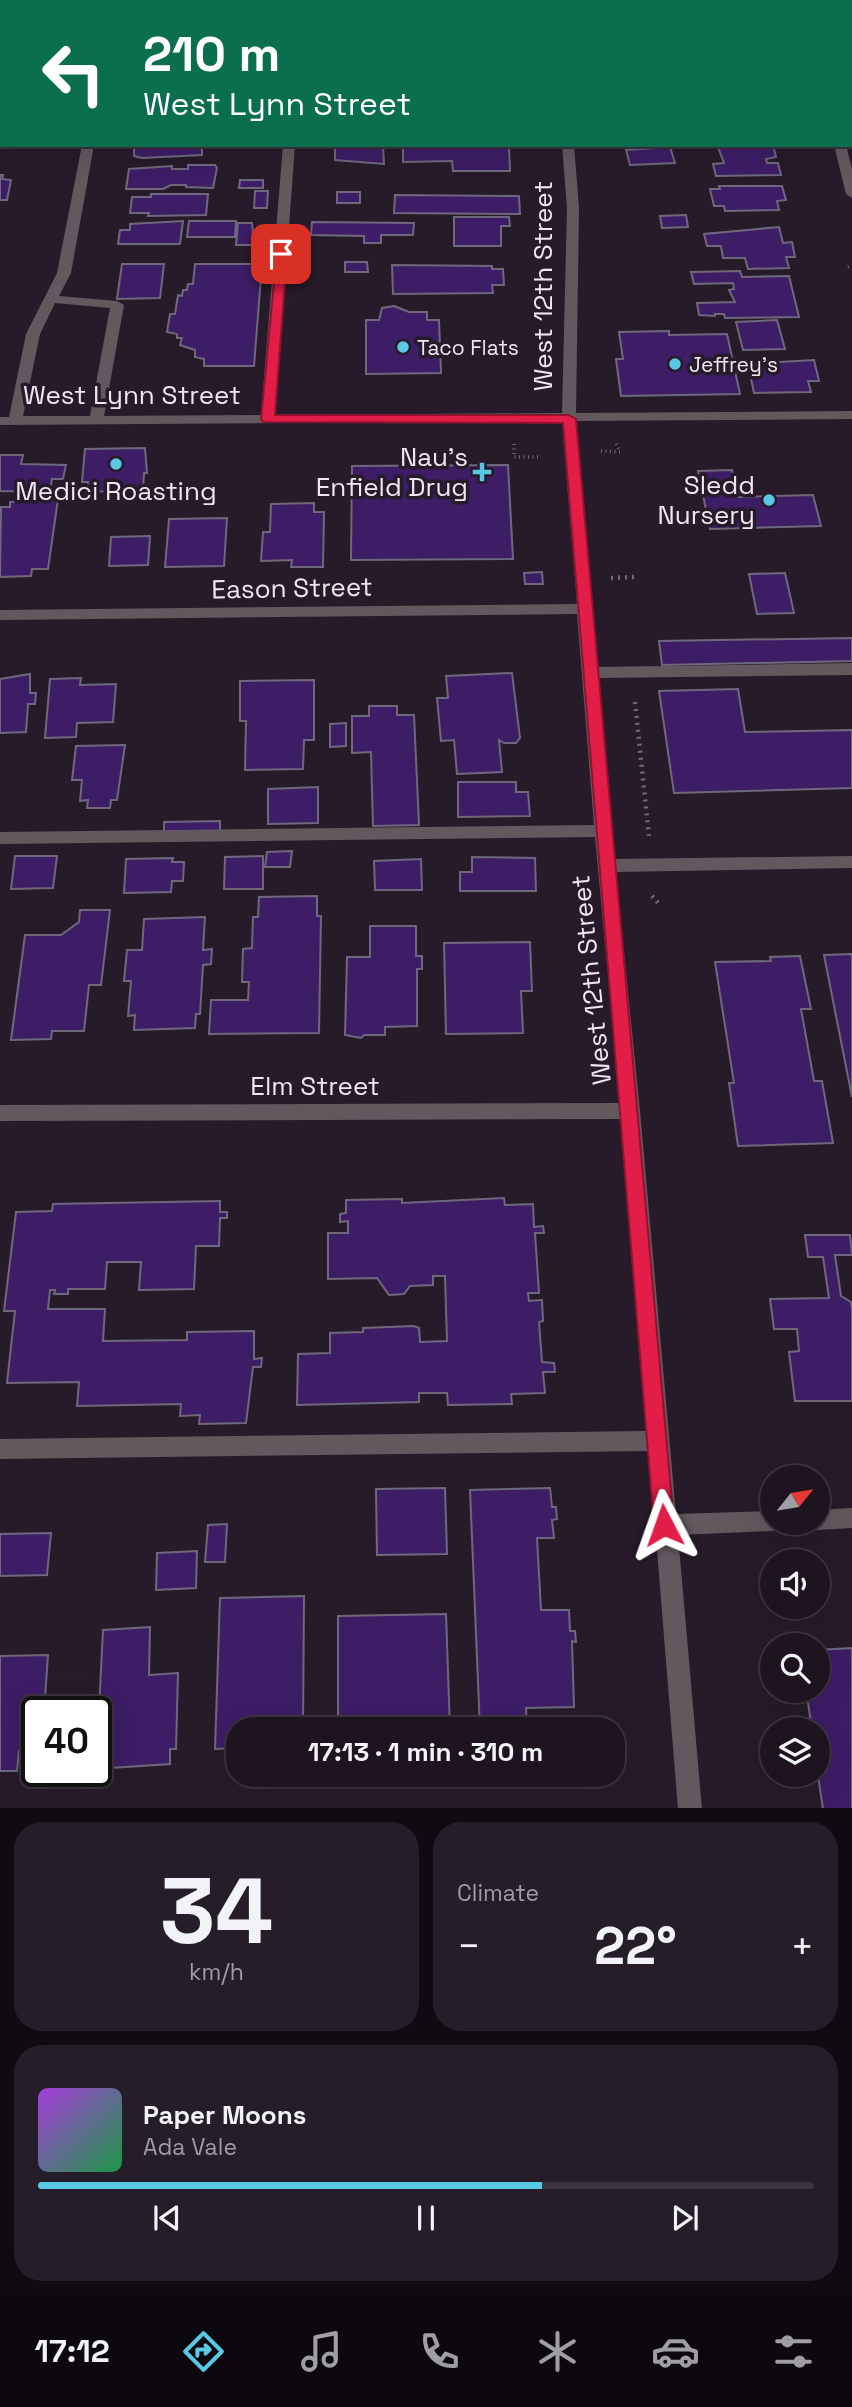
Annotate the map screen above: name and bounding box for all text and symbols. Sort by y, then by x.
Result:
text: 210 m [143,23,280,85]
icon: left [28,28,119,119]
text: West Lynn Street [143,84,411,124]
street label: West 12th Street [526,181,560,391]
pin [251,224,311,284]
icon: arrive [262,235,300,273]
place label: Taco Flats [417,334,519,361]
marker: Taco Flats [395,339,411,355]
place label: Jeffrey's [689,351,778,378]
marker: Jeffrey's [667,356,683,372]
street label: West Lynn Street [23,378,241,412]
place label: Nau's Enfield Drug [316,440,468,504]
marker: Medici Roasting [108,456,124,472]
marker: Nau's Enfield Drug [474,464,490,480]
place label: Sledd Nursery [657,468,755,532]
place label: Medici Roasting [15,474,217,508]
marker: Sledd Nursery [761,492,777,508]
street label: Eason Street [211,570,373,606]
street label: West 12th Street [563,874,619,1086]
street label: Elm Street [250,1069,380,1103]
north arrow [760,1465,830,1535]
map controls [760,1465,830,1787]
position arrow [627,1488,701,1562]
button: sound [760,1549,830,1619]
button: search [760,1633,830,1703]
speed limit sign: 40 [21,1696,112,1787]
button: layers [760,1717,830,1787]
text: 17:13 · 1 min · 310 m [308,1735,543,1769]
text: 34 [160,1853,273,1970]
text: Climate [457,1878,539,1908]
text: 22° [594,1913,677,1979]
text: − [457,1922,481,1970]
text: + [790,1922,814,1970]
text: km/h [189,1957,244,1987]
text: Paper Moons [143,2098,306,2132]
text: Ada Vale [143,2132,237,2162]
icon: previous [148,2199,186,2237]
icon: pause [407,2199,445,2237]
icon: next [666,2199,704,2237]
icon: directions [179,2327,228,2376]
icon: music [297,2327,346,2376]
icon: phone [415,2327,464,2376]
icon: climate [533,2327,582,2376]
icon: car [651,2327,700,2376]
icon: filters [769,2327,818,2376]
text: 17:12 [34,2331,110,2371]

